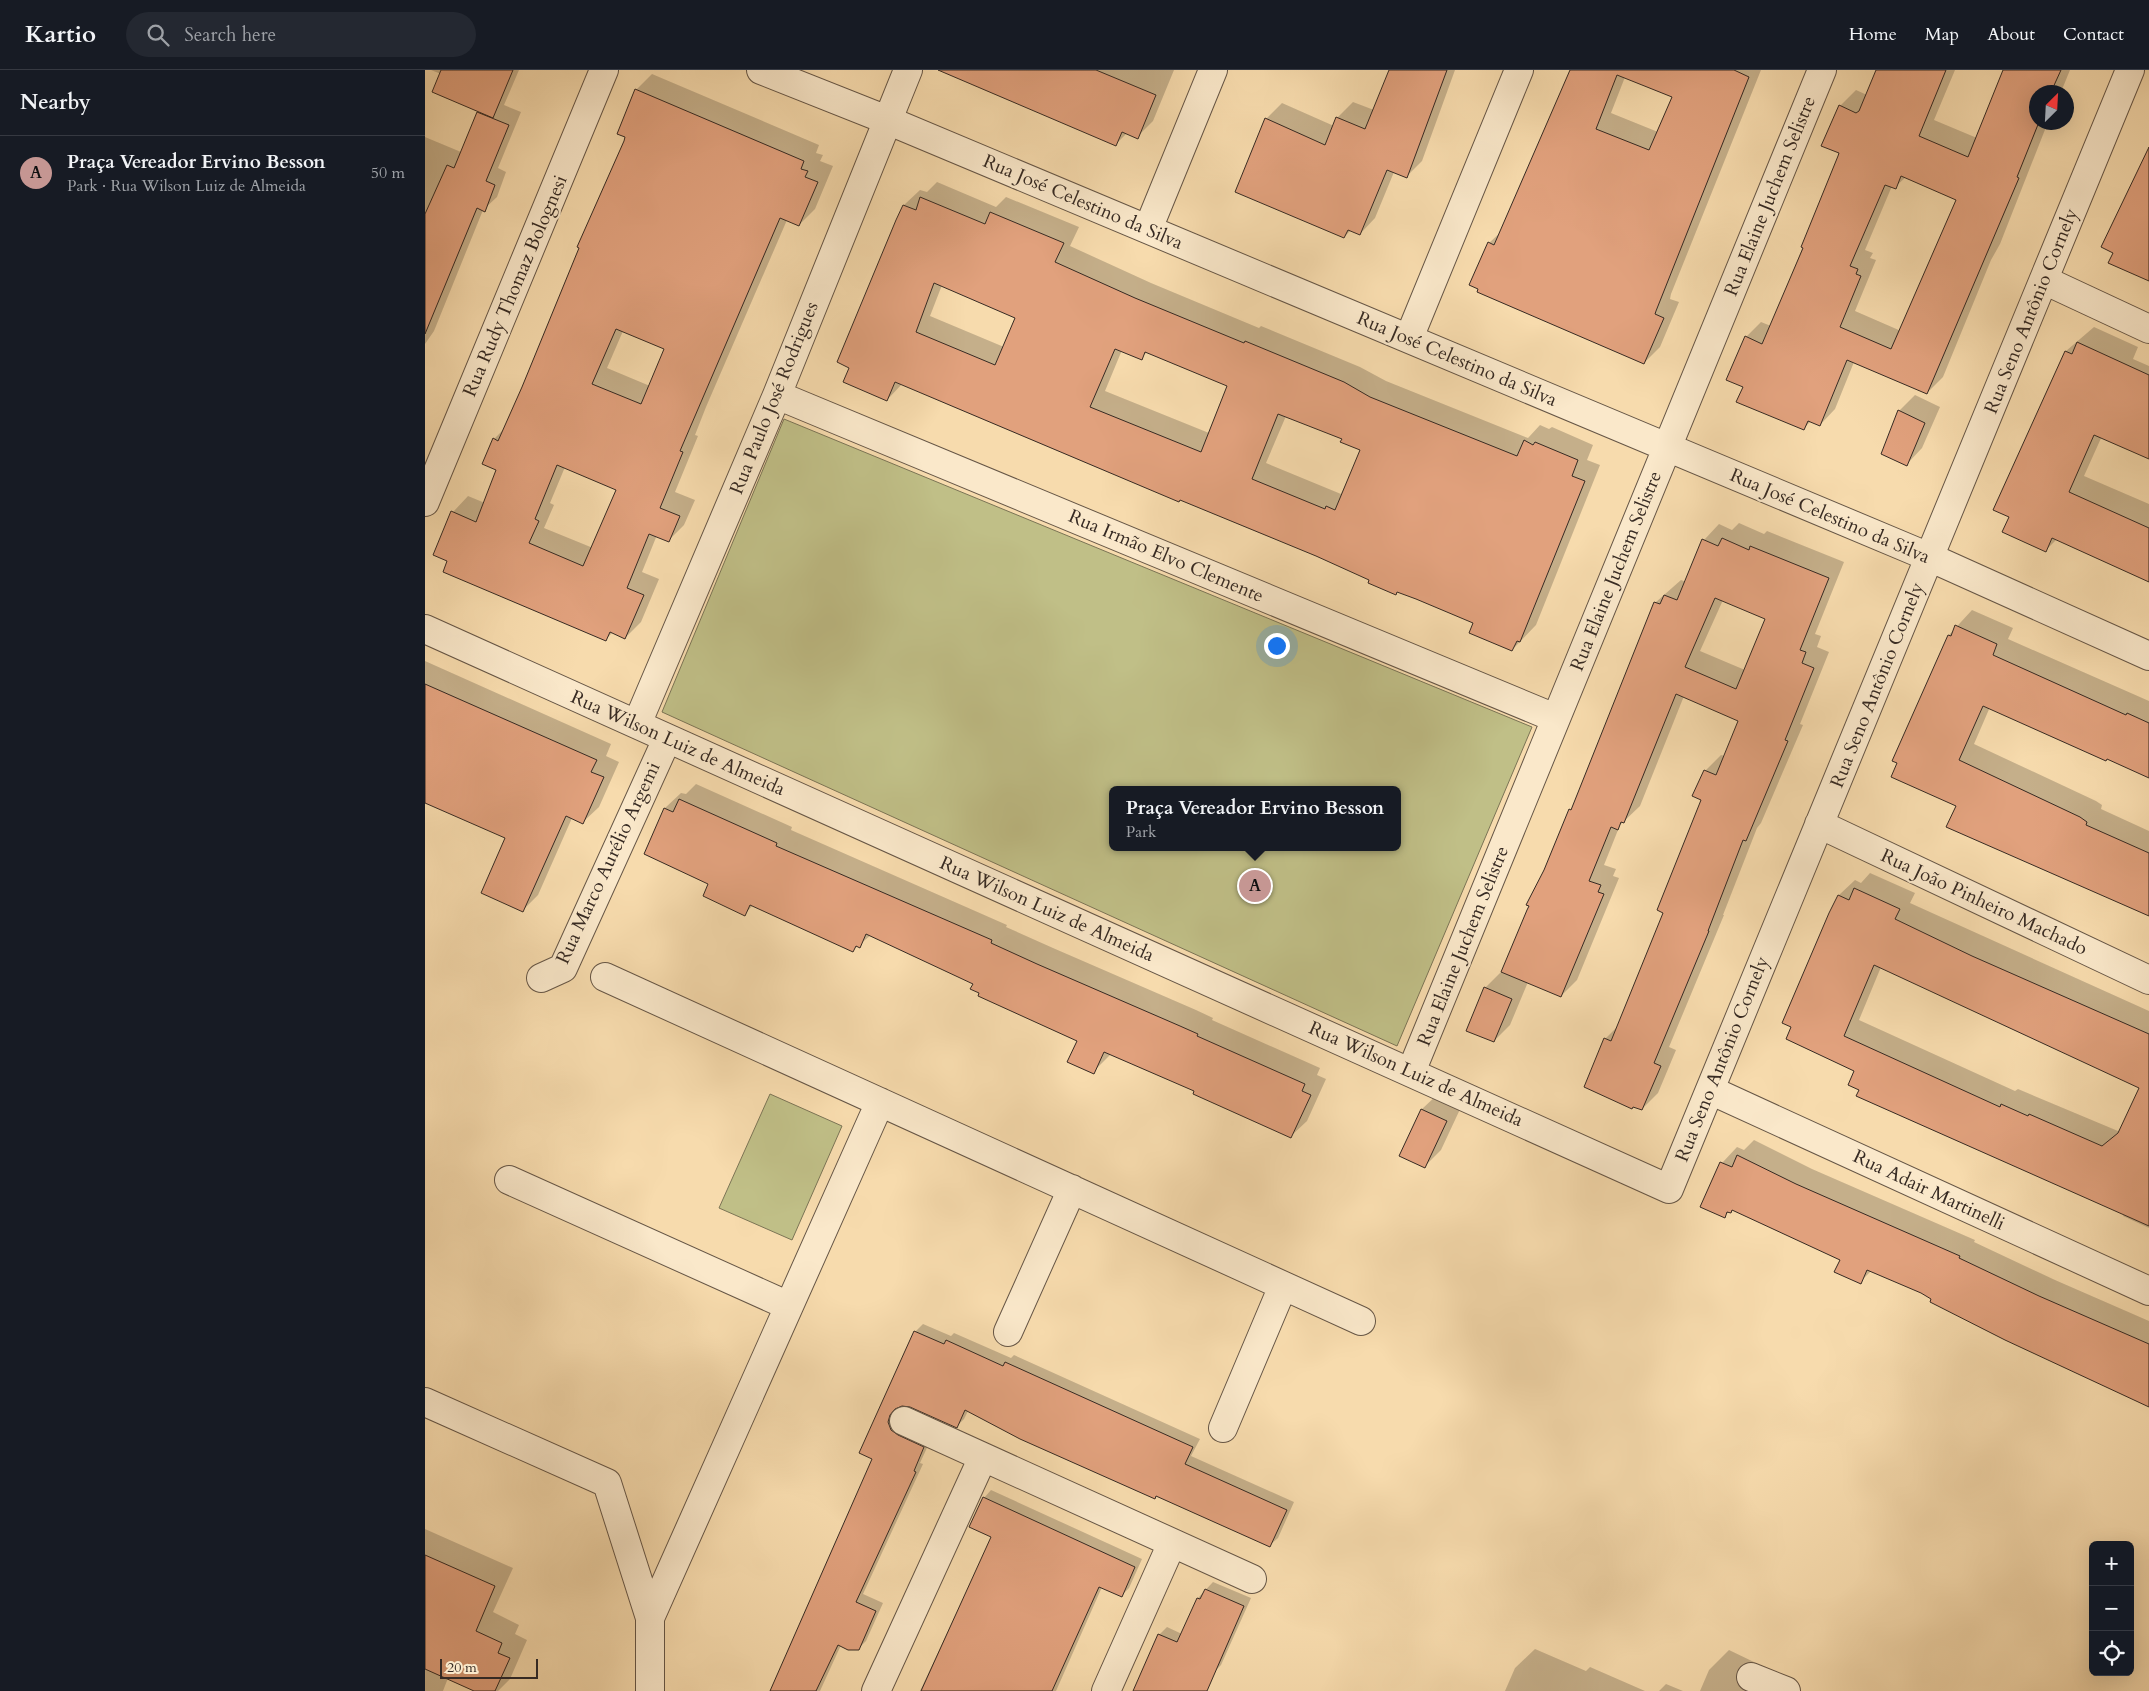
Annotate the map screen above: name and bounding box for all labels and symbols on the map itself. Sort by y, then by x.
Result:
north arrow [2029,85,2074,130]
street label: Rua Elaine Juchem Selistre [1718,92,1822,300]
street label: Rua José Celestino da Silva [979,148,1187,256]
street label: Rua Rudy Thomaz Bolognesi [456,171,574,401]
street label: Rua Seno Antônio Cornely [1978,204,2084,418]
street label: Rua Paulo José Rodrigues [723,298,825,498]
street label: Rua José Celestino da Silva [1353,305,1561,413]
street label: Rua José Celestino da Silva [1726,462,1934,570]
street label: Rua Elaine Juchem Selistre [1564,467,1668,675]
street label: Rua Irmão Elvo Clemente [1064,503,1268,609]
street label: Rua Seno Antônio Cornely [1824,578,1930,792]
your location [1264,633,1290,659]
street label: Rua Wilson Luiz de Almeida [567,684,789,802]
street label: Rua Marco Aurélio Argemi [550,758,666,968]
street label: Rua Elaine Juchem Selistre [1411,842,1515,1050]
street label: Rua João Pinheiro Machado [1876,843,2092,961]
street label: Rua Wilson Luiz de Almeida [936,850,1158,968]
pin: A [1239,867,1271,905]
street label: Rua Seno Antônio Cornely [1669,952,1775,1166]
street label: Rua Wilson Luiz de Almeida [1305,1015,1527,1133]
street label: Rua Adair Martinelli [1849,1143,2009,1237]
scale bar [440,1656,537,1679]

